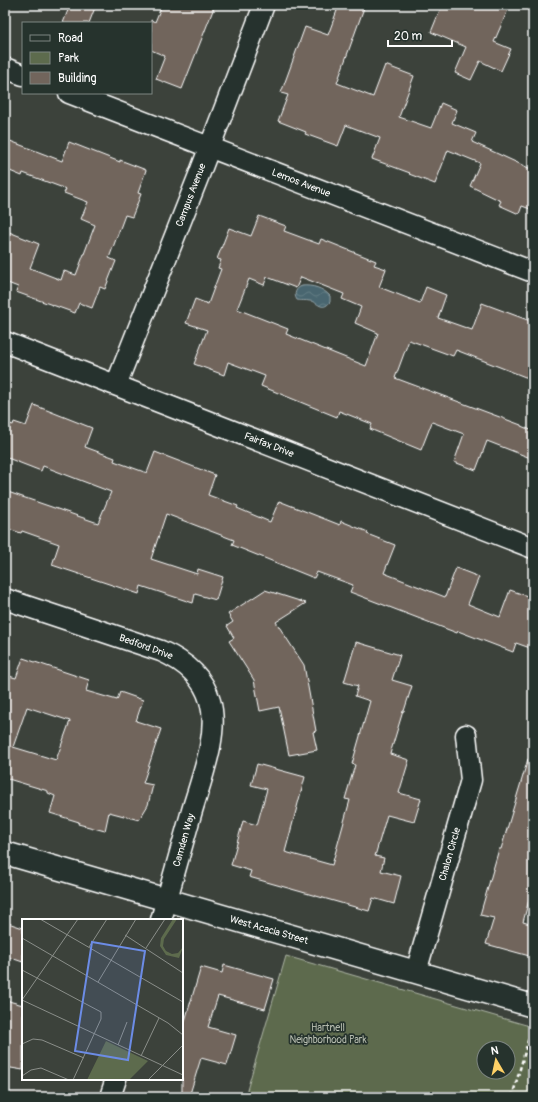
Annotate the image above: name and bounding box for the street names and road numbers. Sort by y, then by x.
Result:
street label: Campus Avenue [173,162,209,228]
street label: Lemos Avenue [270,166,332,200]
street label: Fairfax Drive [242,430,296,460]
street label: Bedford Drive [118,632,174,662]
street label: Camden Way [171,811,198,868]
street label: Chalon Circle [437,826,463,882]
street label: West Acacia Street [228,913,311,947]

